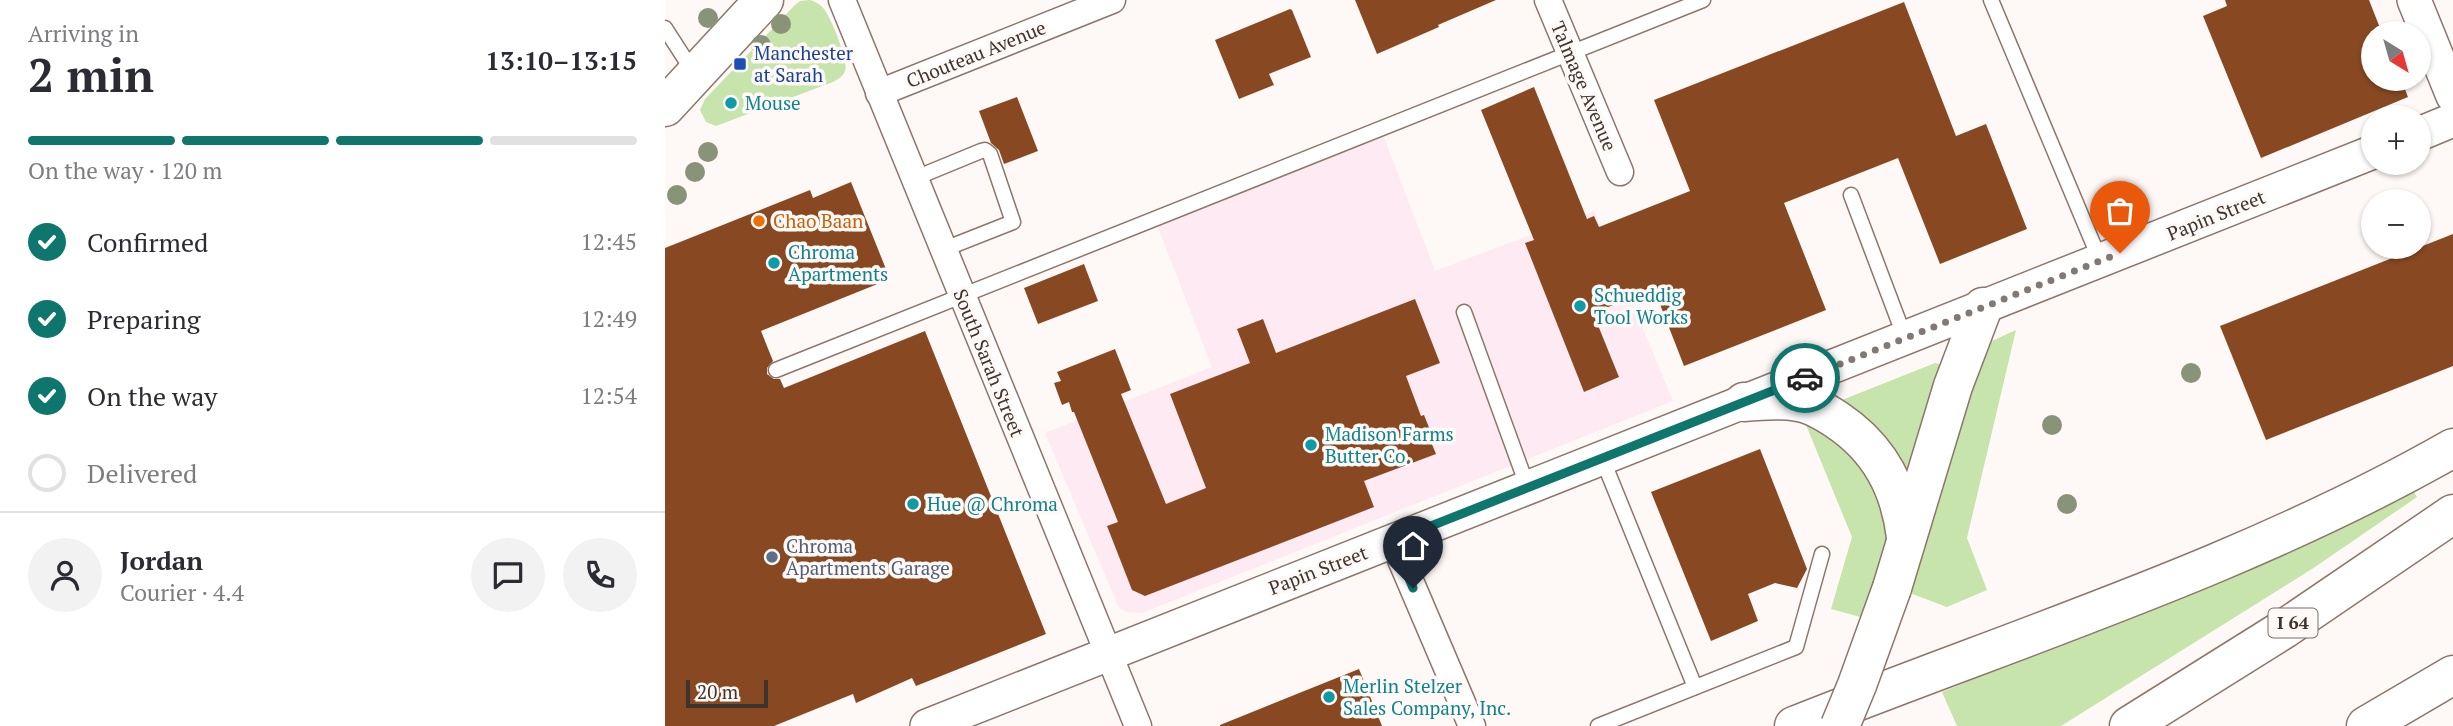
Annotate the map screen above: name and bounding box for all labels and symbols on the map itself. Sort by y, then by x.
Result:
street label: Chouteau Avenue [902,14,1049,93]
street label: Talmage Avenue [1546,17,1623,154]
north arrow [2361,21,2431,91]
place label: Manchester at Sarah [754,40,854,87]
marker: Manchester at Sarah [732,56,748,72]
place label: Mouse [745,90,801,115]
marker: Mouse [723,95,739,111]
pin [2090,181,2150,253]
street label: Papin Street [2163,183,2269,246]
place label: Chao Baan [773,208,863,233]
marker: Chao Baan [751,213,767,229]
place label: Chroma Apartments [788,239,888,286]
marker: Chroma Apartments [766,255,782,271]
place label: Schueddig Tool Works [1594,282,1688,329]
street label: South Sarah Street [948,285,1031,441]
marker: Schueddig Tool Works [1572,298,1588,314]
courier [1770,343,1840,413]
place label: Madison Farms Butter Co. [1325,421,1454,468]
marker: Madison Farms Butter Co. [1303,437,1319,453]
place label: Hue @ Chroma [927,491,1058,516]
marker: Hue @ Chroma [905,496,921,512]
pin [1383,516,1443,588]
place label: Chroma Apartments Garage [786,533,950,580]
street label: Papin Street [1265,539,1371,600]
marker: Chroma Apartments Garage [764,549,780,565]
road number: I 64 [2269,608,2317,638]
place label: Merlin Stelzer Sales Company, Inc. [1343,673,1511,720]
scale bar [686,677,768,709]
marker: Merlin Stelzer Sales Company, Inc. [1321,689,1337,705]

